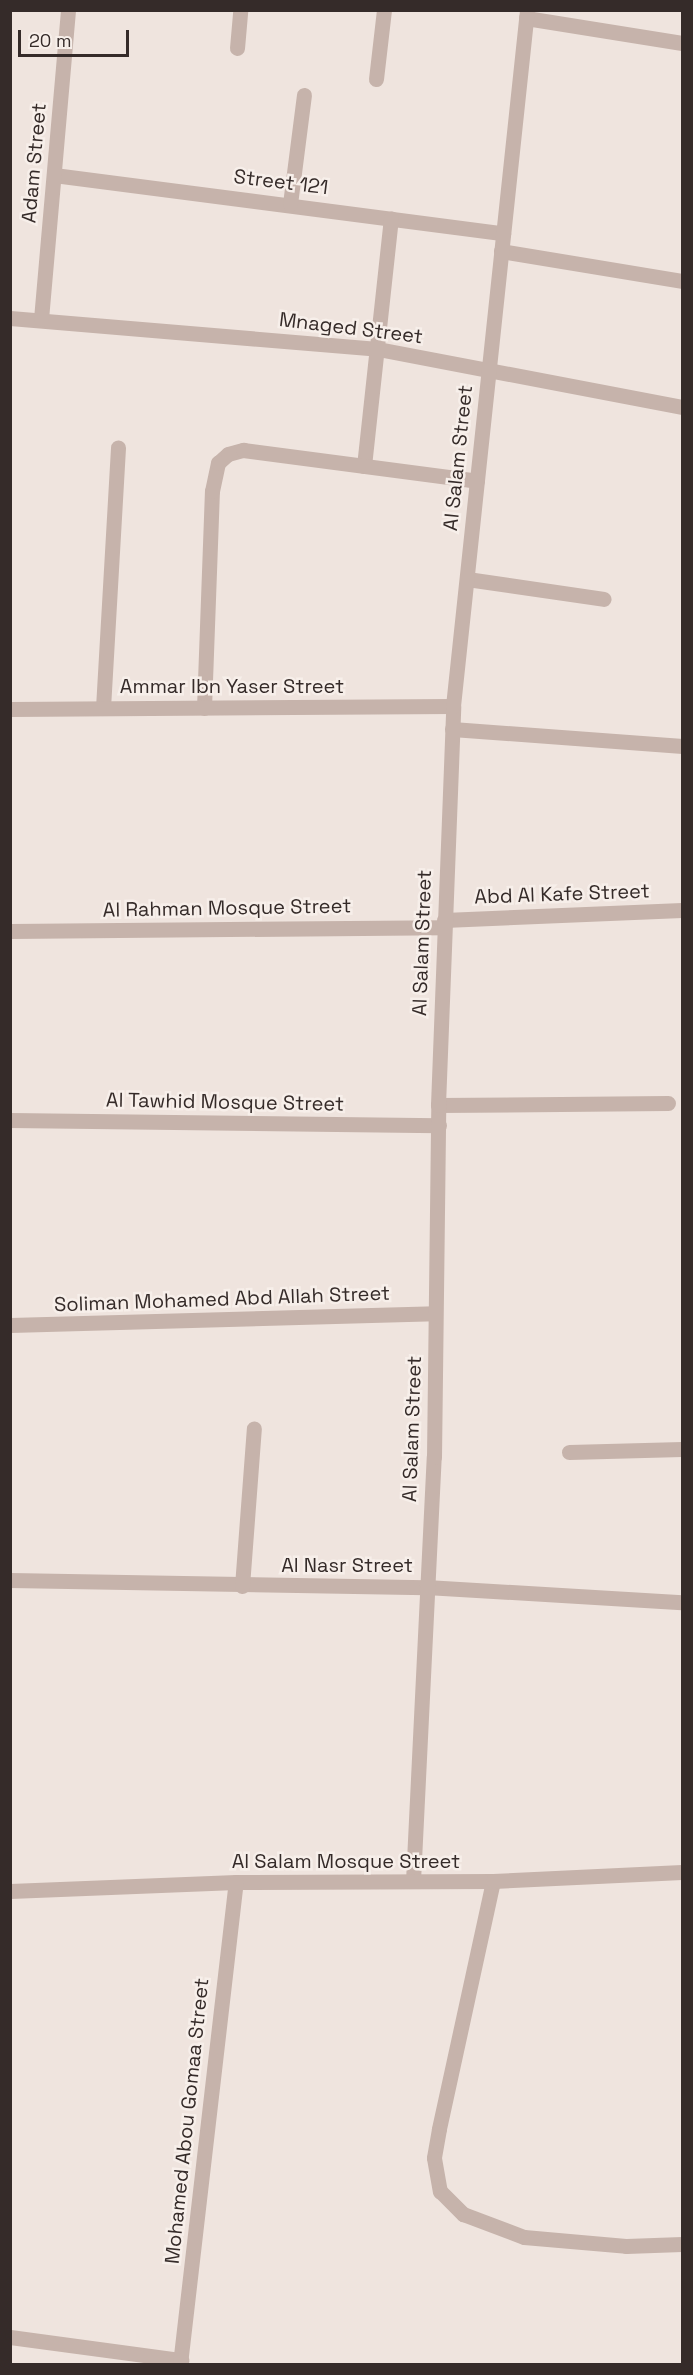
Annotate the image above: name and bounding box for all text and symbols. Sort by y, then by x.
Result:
scale bar [21,18,132,56]
text: 20 m [29,29,72,52]
street label: Adam Street [17,102,51,224]
street label: Street 121 [232,164,330,200]
street label: Mnaged Street [278,307,424,349]
street label: Al Salam Street [438,384,478,532]
street label: Ammar Ibn Yaser Street [120,674,344,698]
street label: Al Salam Street [407,869,437,1017]
street label: Abd Al Kafe Street [474,879,650,909]
street label: Al Rahman Mosque Street [103,894,351,922]
street label: Al Tawhid Mosque Street [106,1088,344,1116]
street label: Soliman Mohamed Abd Allah Street [53,1281,391,1317]
street label: Al Salam Street [397,1355,427,1503]
street label: Al Nasr Street [281,1553,413,1577]
street label: Al Salam Mosque Street [232,1849,460,1873]
street label: Mohamed Abou Gomaa Street [160,1977,214,2265]

